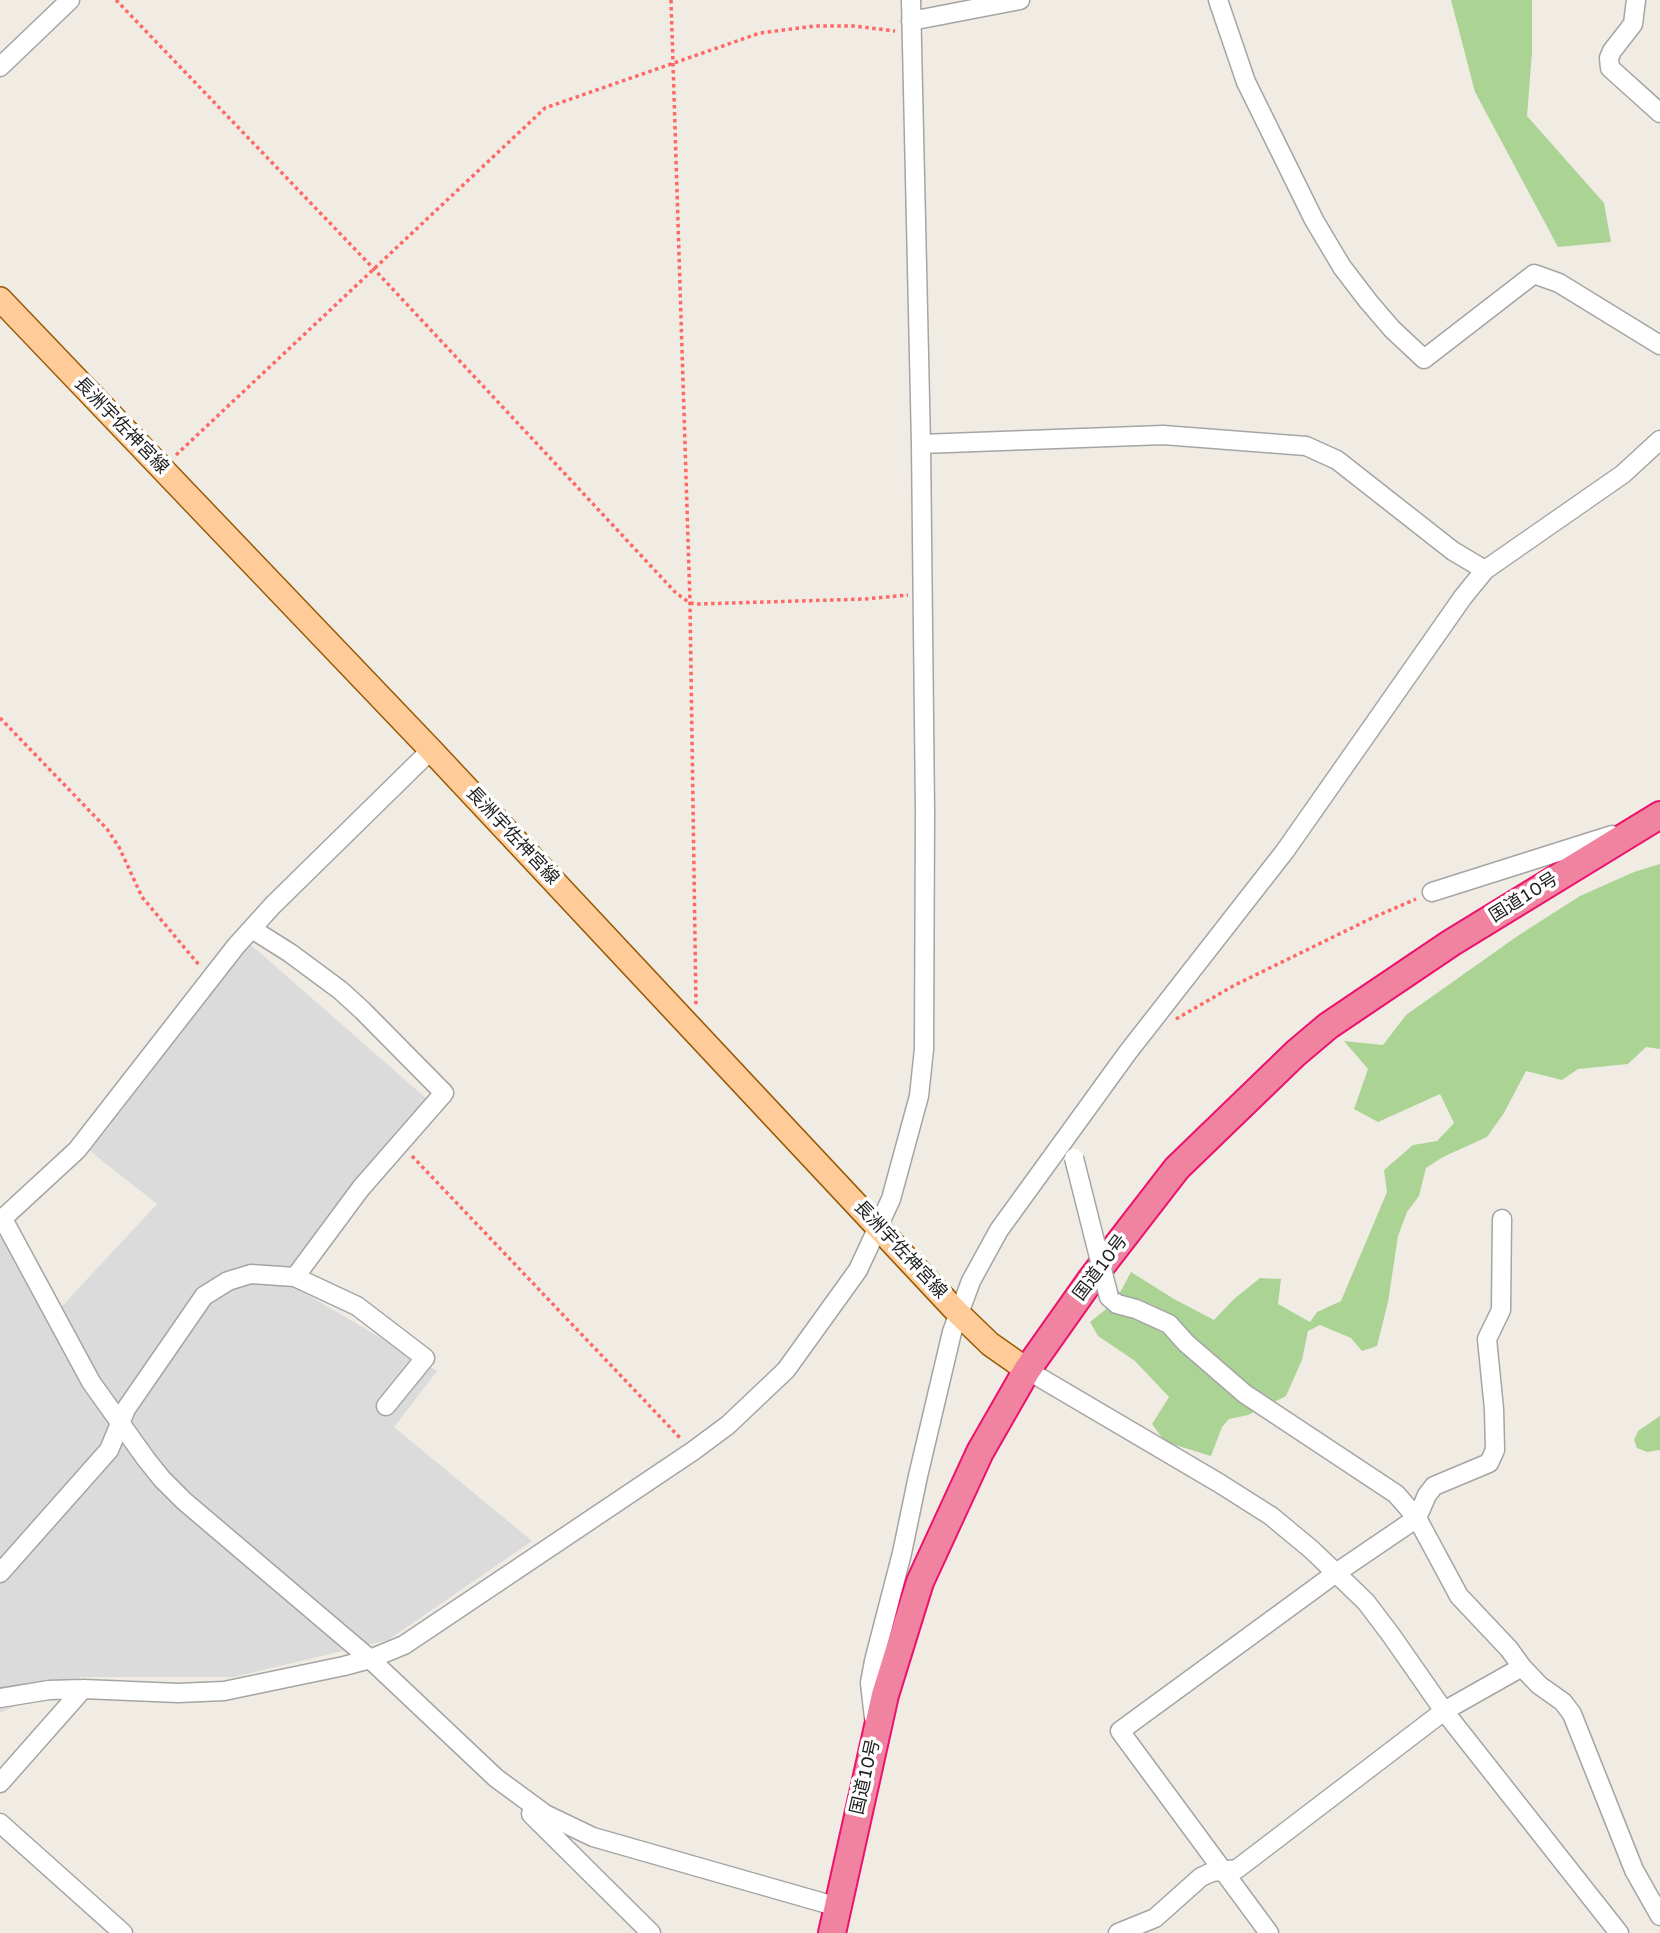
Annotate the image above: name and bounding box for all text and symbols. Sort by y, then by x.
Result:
street label: 長洲宇佐神宮線 [69,373,173,479]
street label: 長洲宇佐神宮線 [461,783,563,889]
street label: 国道10号 [1486,869,1562,927]
street label: 長洲宇佐神宮線 [849,1197,951,1303]
street label: 国道10号 [1069,1231,1133,1305]
street label: 国道10号 [847,1737,885,1817]

